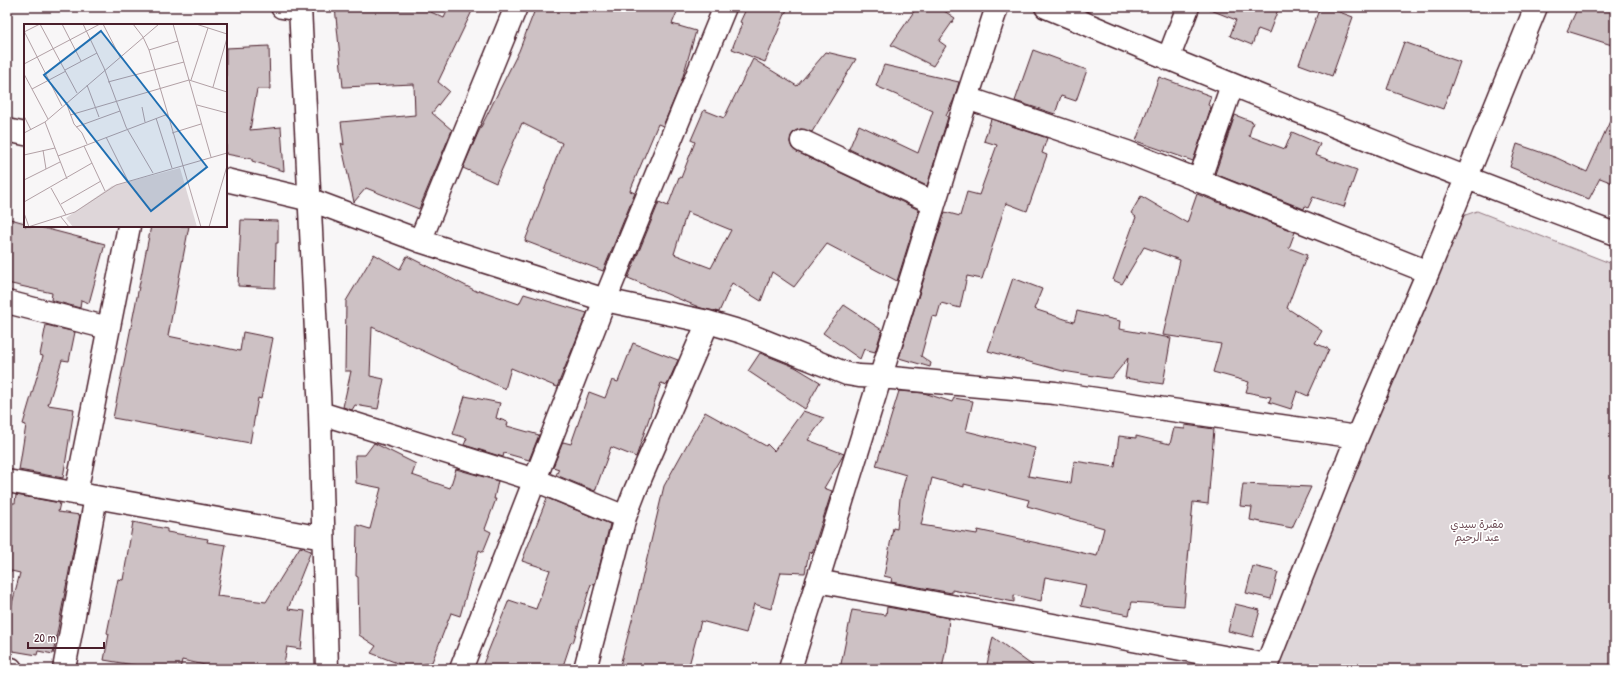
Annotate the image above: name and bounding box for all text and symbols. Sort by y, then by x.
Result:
inset map [24,24,227,227]
park label: مقبرة سيدي عبد الرحيم [1450,517,1504,546]
scale bar [28,624,104,650]
text: 20 m [34,629,56,646]

